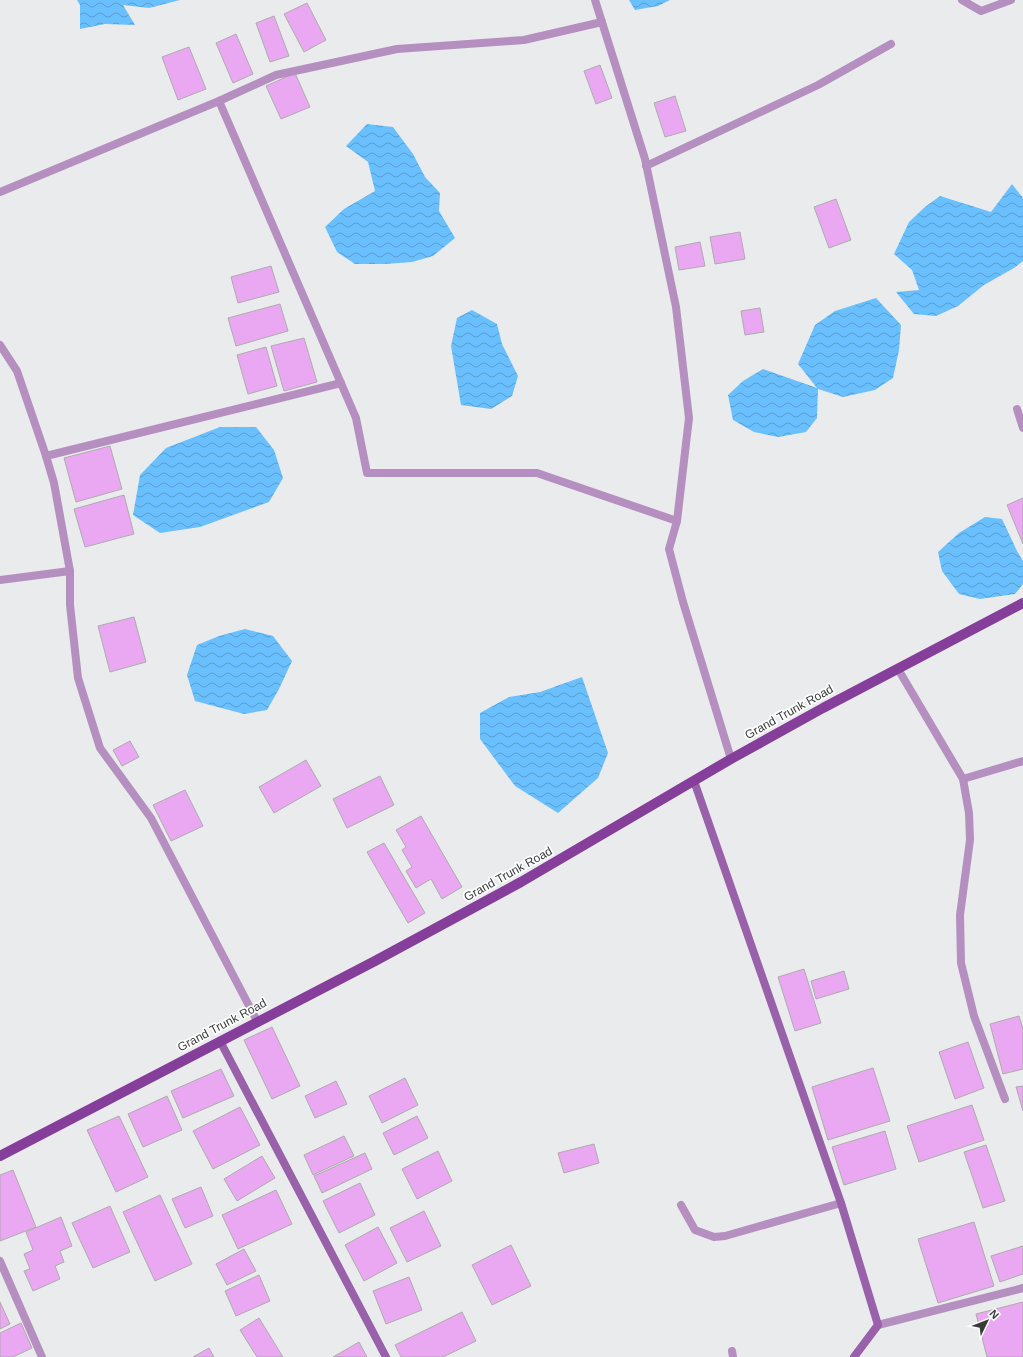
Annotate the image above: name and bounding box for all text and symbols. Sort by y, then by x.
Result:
street label: Grand Trunk Road [742,682,836,742]
street label: Grand Trunk Road [461,844,555,904]
street label: Grand Trunk Road [175,996,269,1054]
north arrow [967,1301,1007,1341]
text: N [987,1307,1001,1321]

